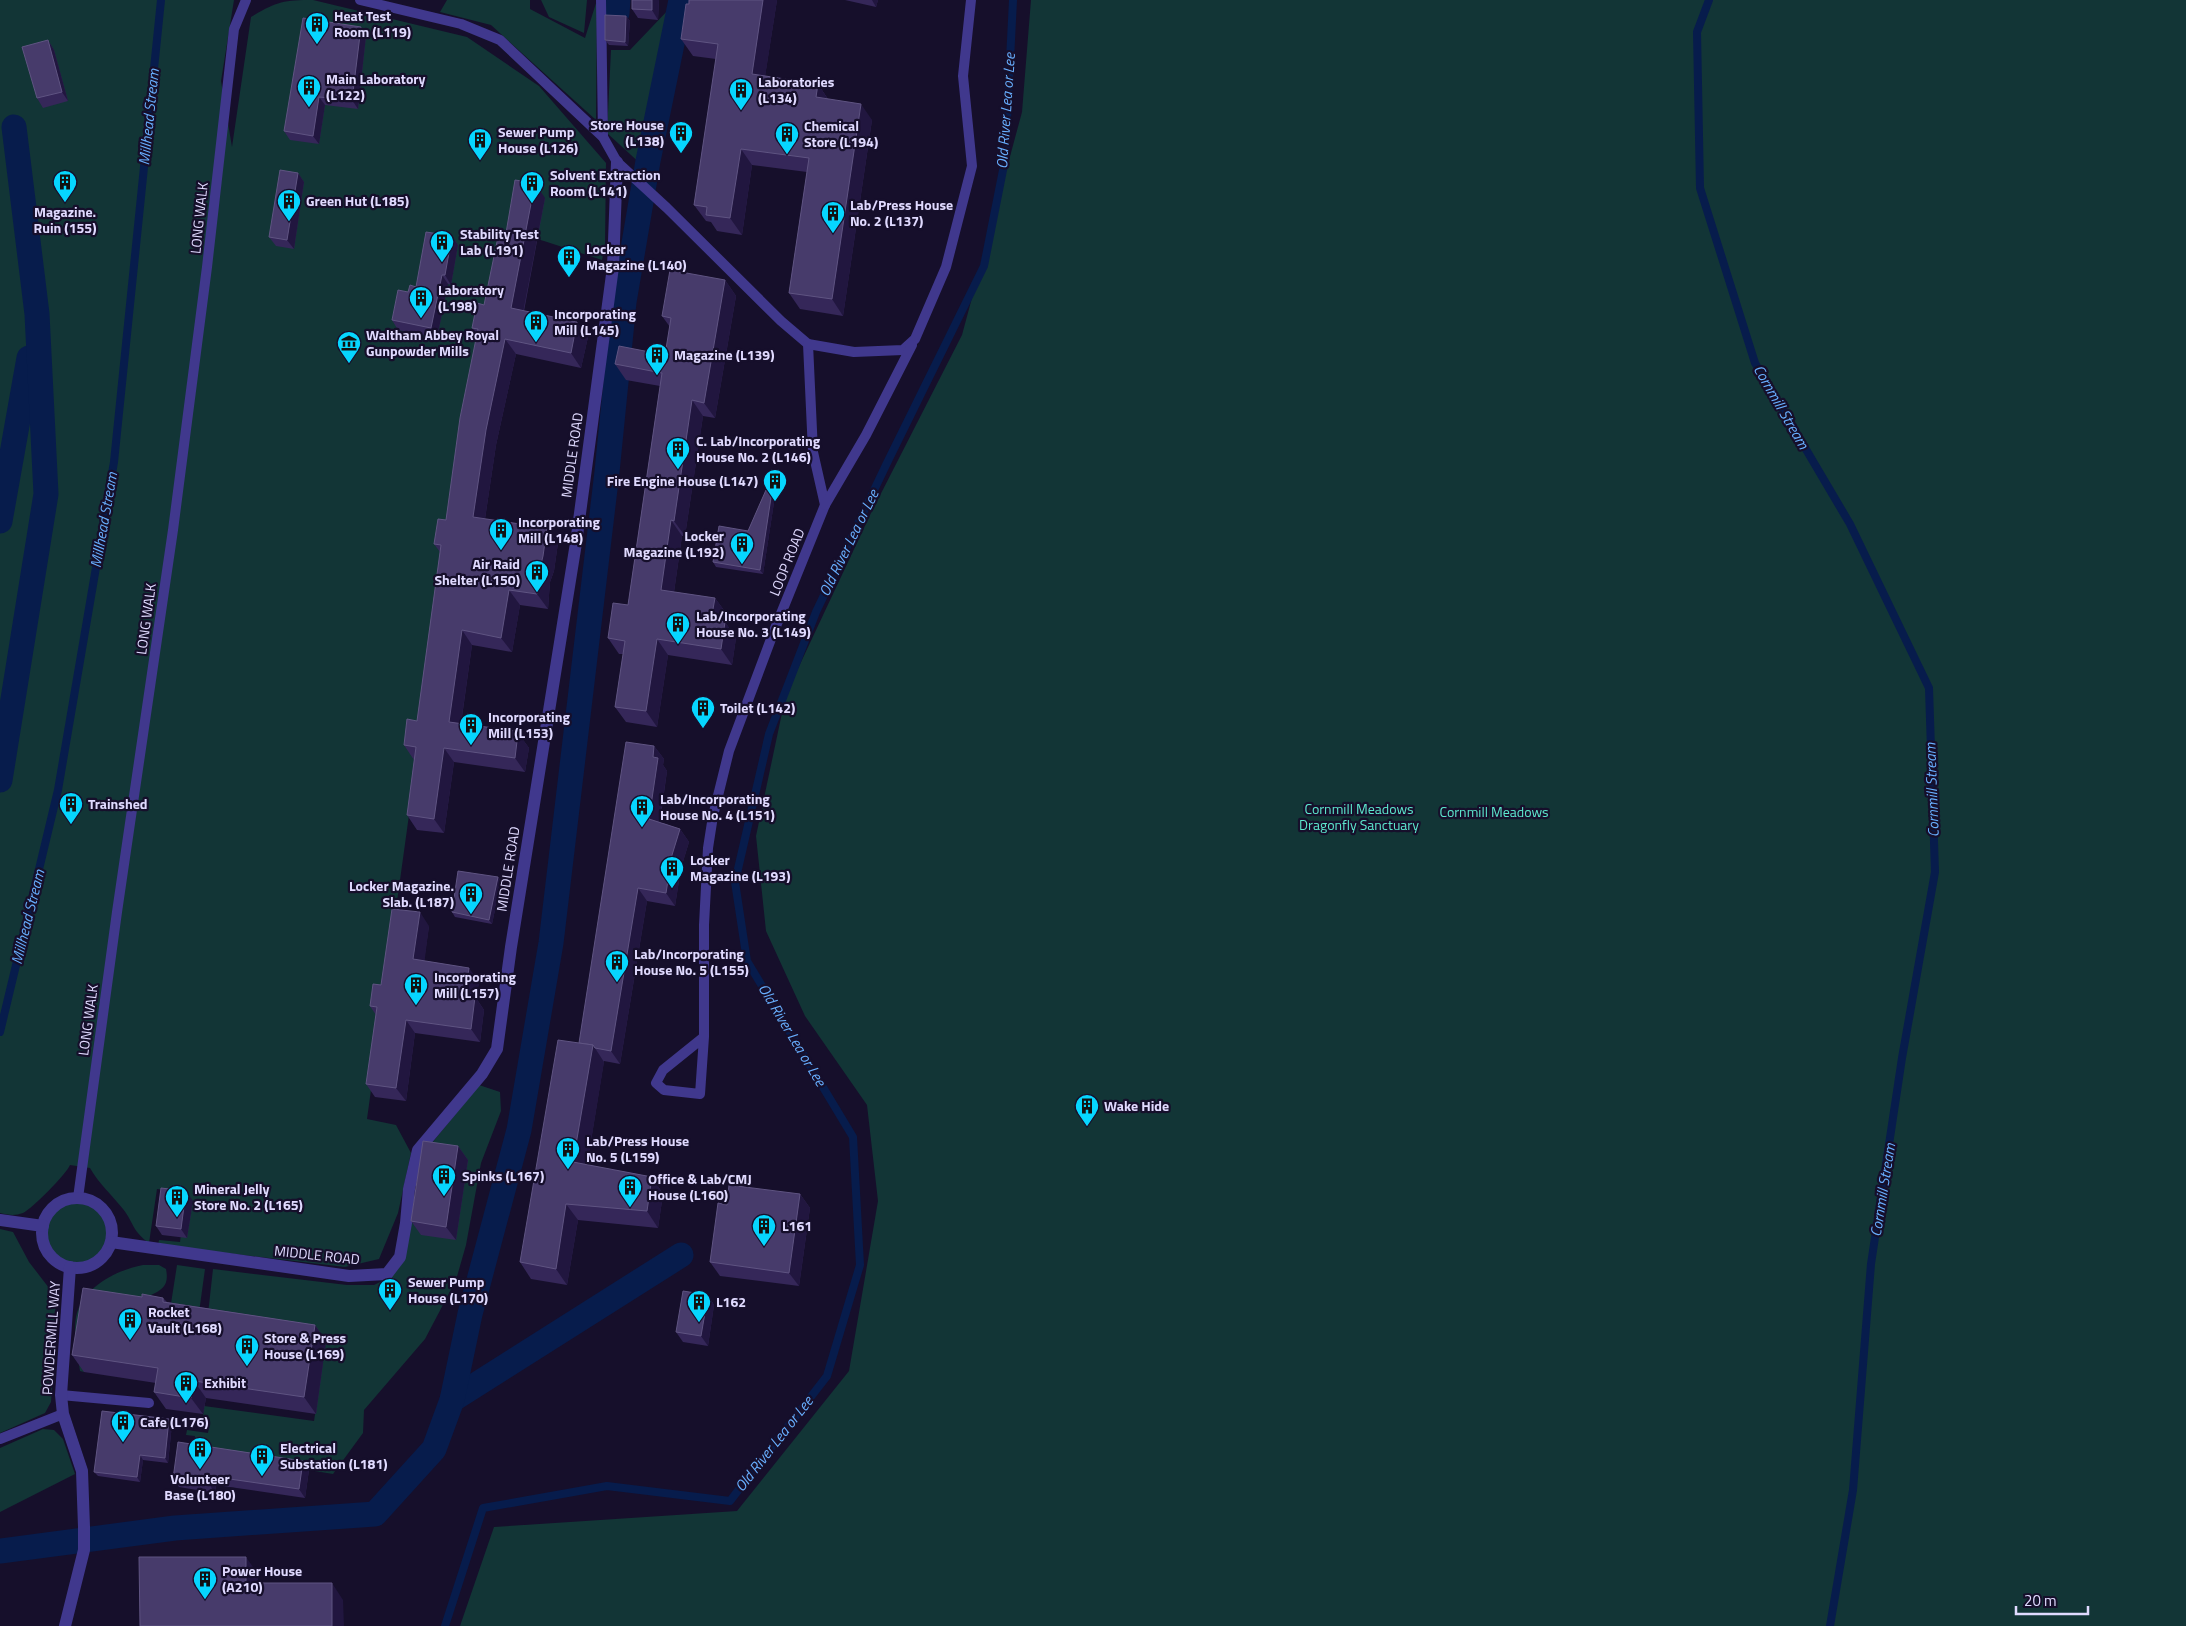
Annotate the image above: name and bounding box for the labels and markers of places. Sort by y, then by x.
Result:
place label: Heat Test Room (L119) [334,5,411,42]
building icon: Heat Test Room (L119) [304,11,330,45]
place label: Main Laboratory (L122) [326,68,426,105]
place label: Laboratories (L134) [758,71,835,108]
building icon: Main Laboratory (L122) [296,74,322,108]
building icon: Laboratories (L134) [728,77,754,111]
place label: Store House (L138) [590,114,664,151]
place label: Chemical Store (L194) [804,115,878,152]
building icon: Store House (L138) [668,120,694,154]
place label: Sewer Pump House (L126) [498,121,578,158]
building icon: Chemical Store (L194) [774,121,800,155]
building icon: Sewer Pump House (L126) [467,127,493,161]
place label: Solvent Extraction Room (L141) [550,164,661,201]
building icon: Magazine. Ruin (155) [52,169,78,203]
building icon: Solvent Extraction Room (L141) [519,170,545,204]
building icon: Green Hut (L185) [276,188,302,222]
place label: Green Hut (L185) [306,190,409,211]
place label: Lab/Press House No. 2 (L137) [850,194,953,231]
building icon: Lab/Press House No. 2 (L137) [820,200,846,234]
place label: Magazine. Ruin (155) [34,201,97,238]
place label: Stability Test Lab (L191) [460,223,539,260]
building icon: Stability Test Lab (L191) [429,229,455,263]
place label: Locker Magazine (L140) [586,238,686,275]
building icon: Locker Magazine (L140) [556,244,582,278]
place label: Laboratory (L198) [438,279,504,316]
building icon: Laboratory (L198) [408,285,434,319]
place label: Incorporating Mill (L145) [554,303,636,340]
building icon: Incorporating Mill (L145) [523,309,549,343]
place label: Waltham Abbey Royal Gunpowder Mills [366,324,499,361]
museum icon: Waltham Abbey Royal Gunpowder Mills [336,330,362,364]
building icon: Magazine (L139) [644,342,670,376]
place label: Magazine (L139) [674,344,774,365]
place label: C. Lab/Incorporating House No. 2 (L146) [696,430,821,467]
building icon: C. Lab/Incorporating House No. 2 (L146) [665,436,691,470]
building icon: Fire Engine House (L147) [762,468,788,502]
place label: Fire Engine House (L147) [607,470,758,491]
place label: Incorporating Mill (L148) [518,511,600,548]
building icon: Incorporating Mill (L148) [488,517,514,551]
place label: Locker Magazine (L192) [624,525,724,562]
building icon: Locker Magazine (L192) [729,531,755,565]
place label: Air Raid Shelter (L150) [434,553,520,590]
building icon: Air Raid Shelter (L150) [524,559,550,593]
place label: Lab/Incorporating House No. 3 (L149) [696,605,811,642]
building icon: Lab/Incorporating House No. 3 (L149) [665,611,691,645]
building icon: Toilet (L142) [690,695,716,729]
place label: Toilet (L142) [720,697,795,718]
place label: Incorporating Mill (L153) [488,706,570,743]
building icon: Incorporating Mill (L153) [458,712,484,746]
place label: Lab/Incorporating House No. 4 (L151) [660,788,775,825]
building icon: Trainshed [58,791,84,825]
place label: Trainshed [88,793,148,814]
building icon: Lab/Incorporating House No. 4 (L151) [629,794,655,828]
place label: Locker Magazine (L193) [690,849,790,886]
building icon: Locker Magazine (L193) [659,855,685,889]
place label: Locker Magazine. Slab. (L187) [349,875,454,912]
building icon: Locker Magazine. Slab. (L187) [458,881,484,915]
place label: Lab/Incorporating House No. 5 (L155) [634,943,749,980]
building icon: Lab/Incorporating House No. 5 (L155) [604,949,630,983]
place label: Incorporating Mill (L157) [434,966,516,1003]
building icon: Incorporating Mill (L157) [403,972,429,1006]
building icon: Wake Hide [1074,1093,1100,1127]
place label: Wake Hide [1104,1095,1169,1116]
place label: Lab/Press House No. 5 (L159) [586,1130,689,1167]
building icon: Lab/Press House No. 5 (L159) [555,1136,581,1170]
building icon: Spinks (L167) [431,1163,457,1197]
place label: Spinks (L167) [462,1165,544,1186]
place label: Office & Lab/CMJ House (L160) [648,1168,752,1205]
building icon: Office & Lab/CMJ House (L160) [617,1174,643,1208]
place label: Mineral Jelly Store No. 2 (L165) [194,1178,303,1215]
building icon: Mineral Jelly Store No. 2 (L165) [164,1184,190,1218]
building icon: L161 [751,1213,777,1247]
place label: L161 [782,1215,812,1236]
place label: Sewer Pump House (L170) [408,1271,488,1308]
building icon: Sewer Pump House (L170) [377,1277,403,1311]
building icon: L162 [686,1289,712,1323]
place label: L162 [716,1291,746,1312]
place label: Rocket Vault (L168) [148,1301,222,1338]
building icon: Rocket Vault (L168) [117,1307,143,1341]
place label: Store & Press House (L169) [264,1327,347,1364]
building icon: Store & Press House (L169) [234,1333,260,1367]
building icon: Exhibit [173,1370,199,1404]
place label: Exhibit [204,1372,246,1393]
building icon: Cafe (L176) [110,1409,136,1443]
place label: Cafe (L176) [140,1411,209,1432]
building icon: Volunteer Base (L180) [187,1436,213,1470]
place label: Electrical Substation (L181) [280,1437,388,1474]
building icon: Electrical Substation (L181) [249,1443,275,1477]
place label: Volunteer Base (L180) [164,1468,236,1505]
place label: Power House (A210) [222,1560,302,1597]
building icon: Power House (A210) [192,1566,218,1600]

